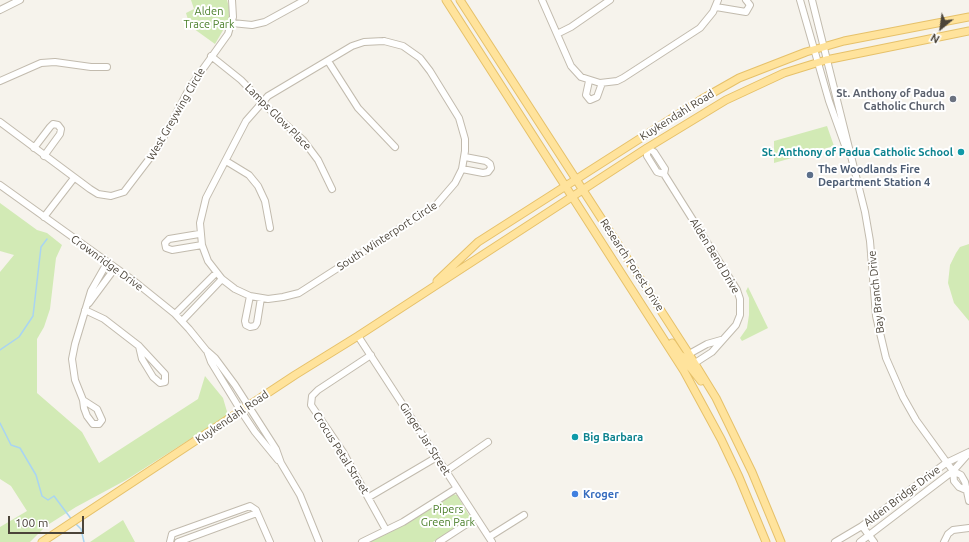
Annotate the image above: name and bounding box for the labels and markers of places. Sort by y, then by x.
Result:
place label: St. Anthony of Padua Catholic Church [836,86,945,112]
marker: St. Anthony of Padua Catholic Church [948,94,958,104]
place label: St. Anthony of Padua Catholic School [762,145,953,159]
marker: St. Anthony of Padua Catholic School [956,147,966,157]
place label: The Woodlands Fire Department Station 4 [818,162,930,188]
marker: The Woodlands Fire Department Station 4 [805,170,815,180]
place label: Big Barbara [583,430,643,444]
marker: Big Barbara [570,432,580,442]
place label: Kroger [583,487,619,501]
marker: Kroger [570,489,580,499]

